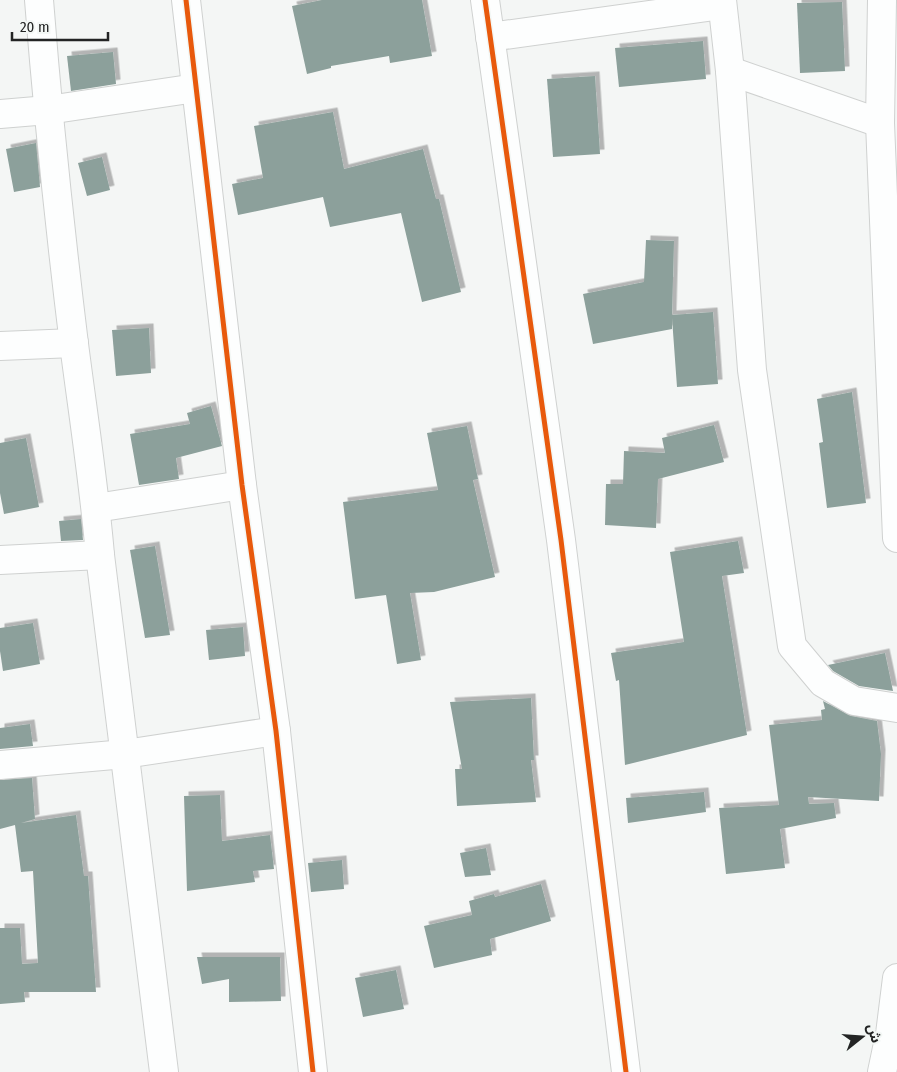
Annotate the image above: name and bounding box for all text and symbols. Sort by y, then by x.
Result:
scale bar [12,10,109,42]
text: 20 m [20,18,50,36]
north arrow [837,1012,887,1062]
text: ش [863,1022,885,1045]

